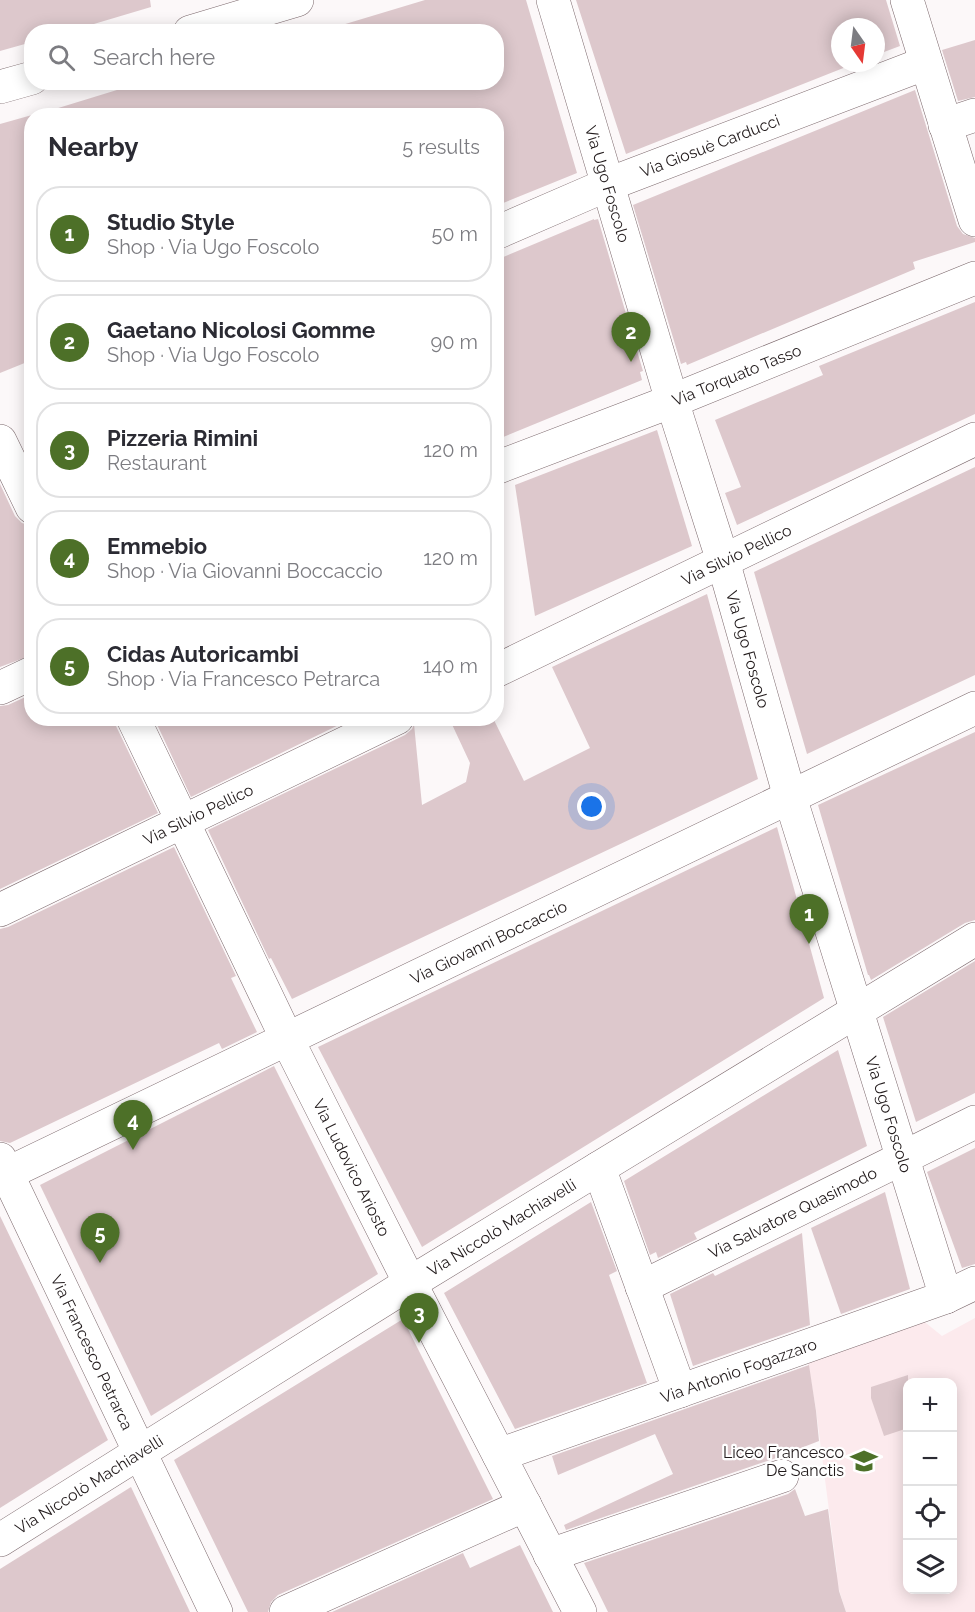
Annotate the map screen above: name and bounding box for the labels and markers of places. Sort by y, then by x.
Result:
pin: 2 [612,312,650,362]
pin: 1 [790,894,828,944]
pin: 4 [114,1100,152,1150]
pin: 5 [80,1214,120,1263]
pin: 3 [400,1294,438,1343]
place label: Liceo Francesco De Sanctis [723,1443,844,1480]
school or university icon: Liceo Francesco De Sanctis [849,1446,879,1476]

